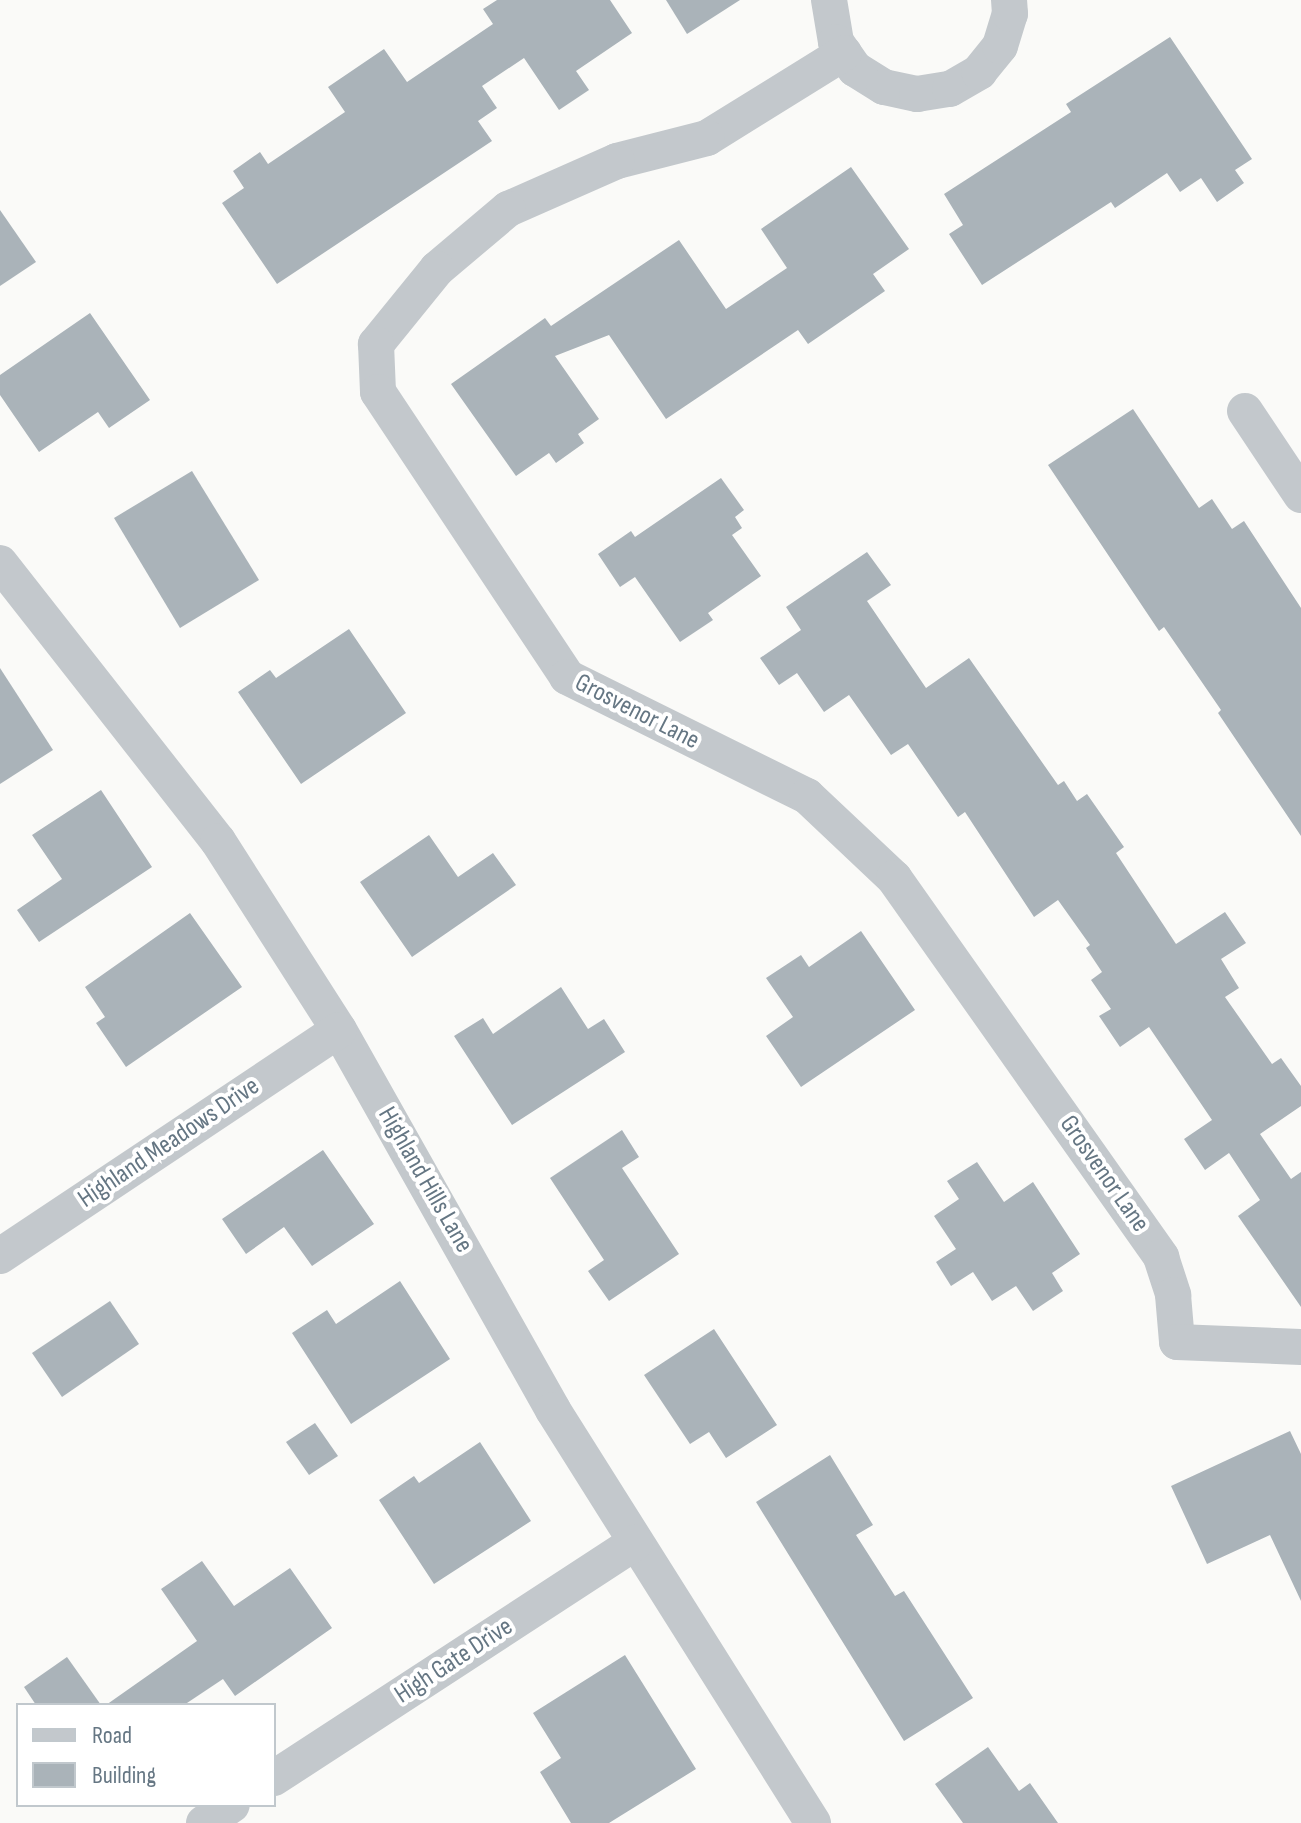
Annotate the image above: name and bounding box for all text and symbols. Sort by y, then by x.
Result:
street label: Grosvenor Lane [570,667,704,757]
street label: Highland Meadows Drive [73,1071,265,1215]
street label: Highland Hills Lane [371,1102,479,1258]
street label: Grosvenor Lane [1052,1110,1156,1238]
street label: High Gate Drive [389,1611,519,1711]
legend [16,1703,276,1807]
text: Road [92,1721,132,1750]
text: Building [92,1761,156,1790]

